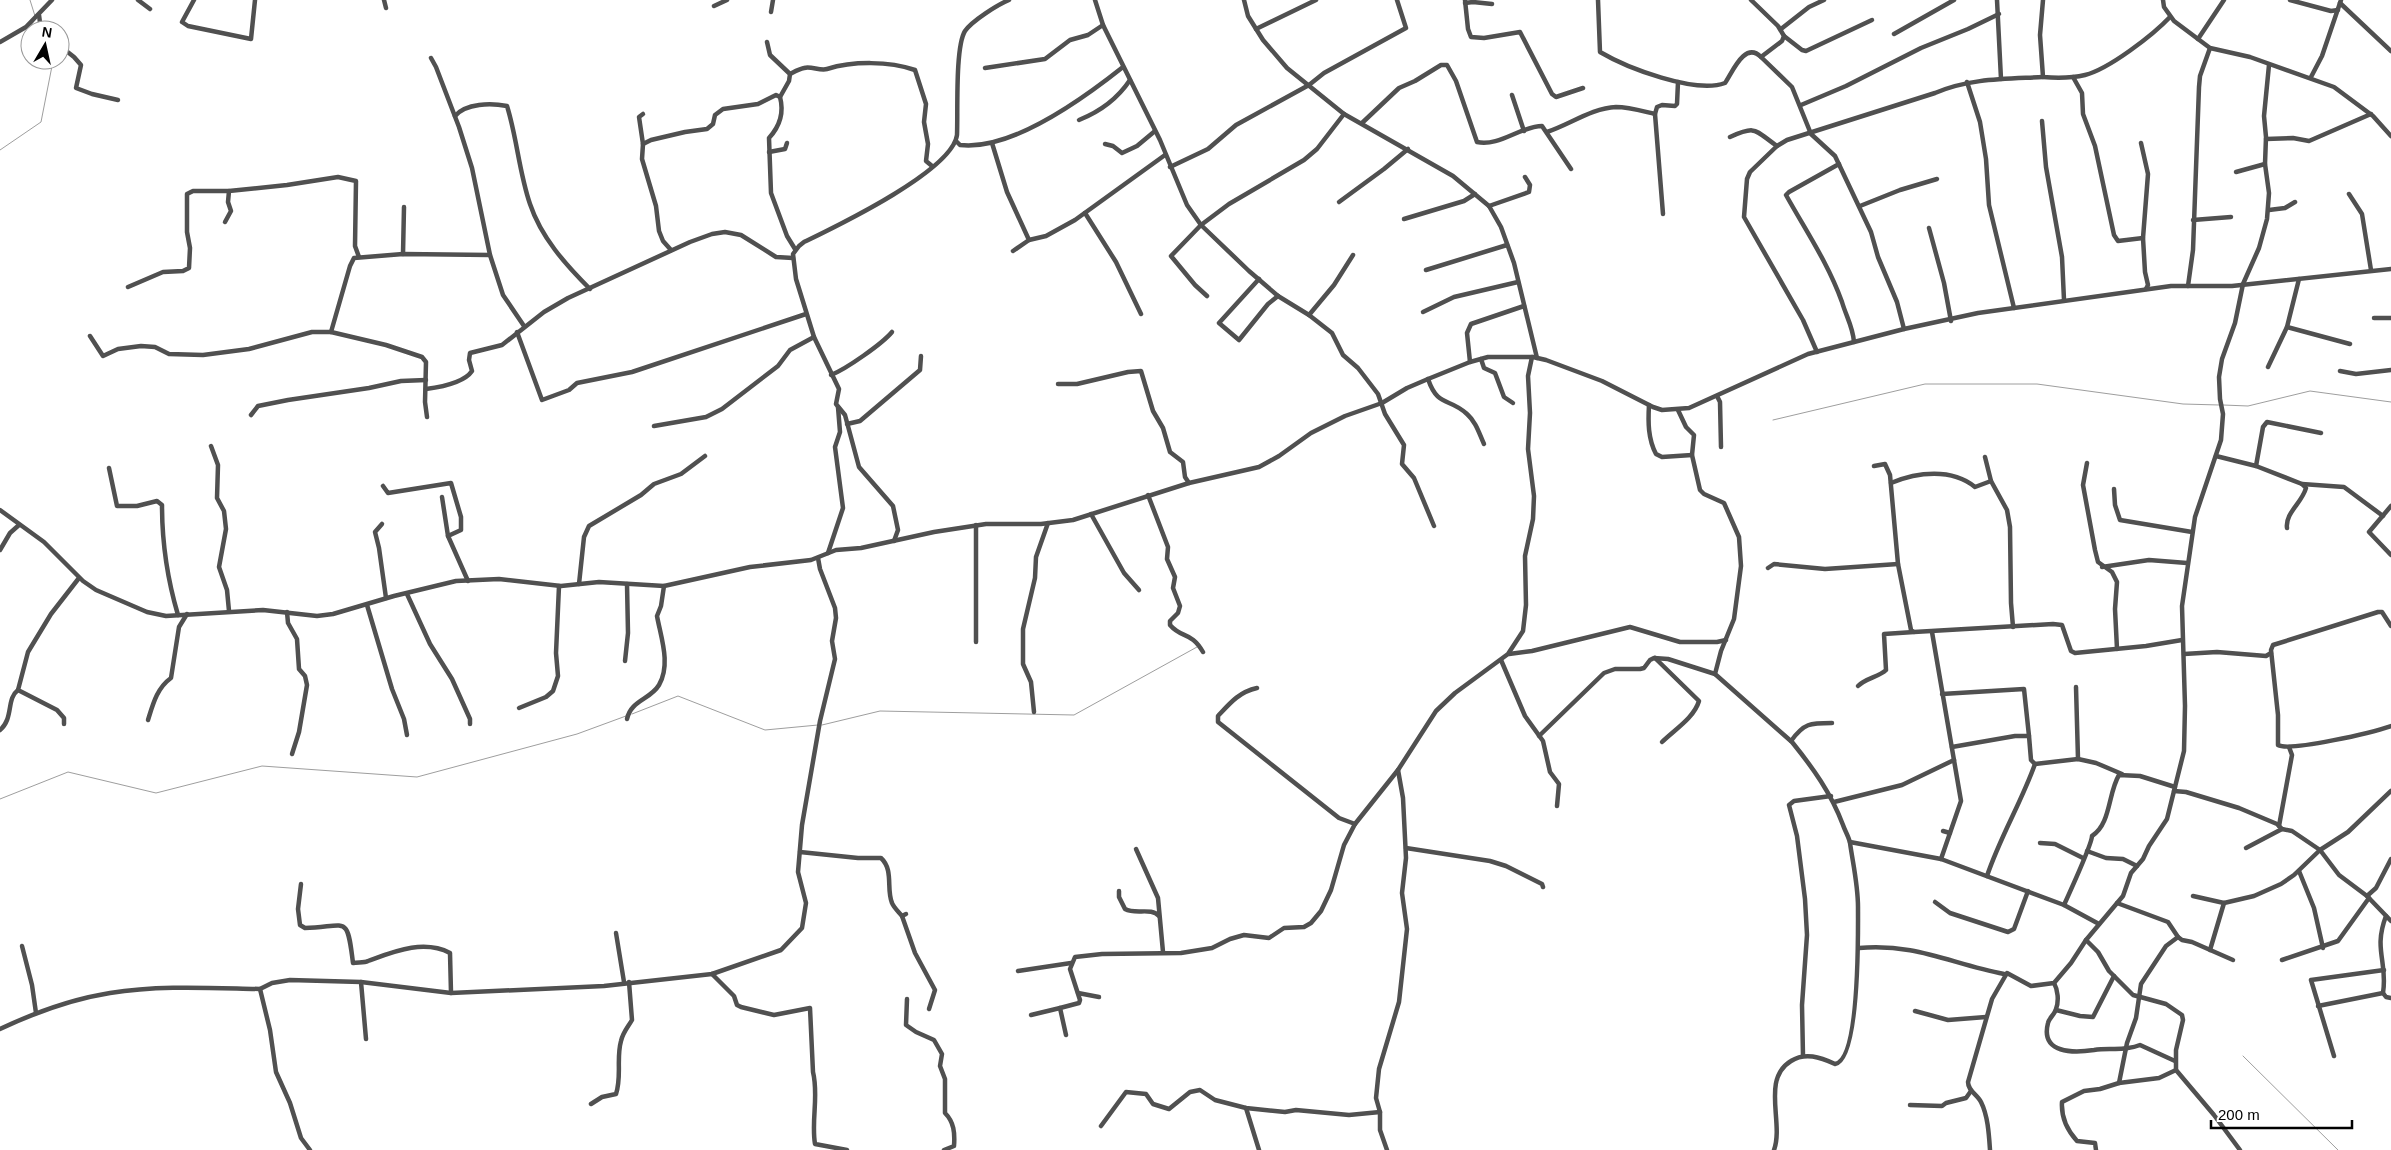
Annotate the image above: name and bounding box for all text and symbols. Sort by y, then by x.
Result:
north arrow [20,20,70,70]
text: N [41,23,53,41]
scale bar [2211,1098,2352,1130]
text: 200 m [2218,1106,2260,1123]

